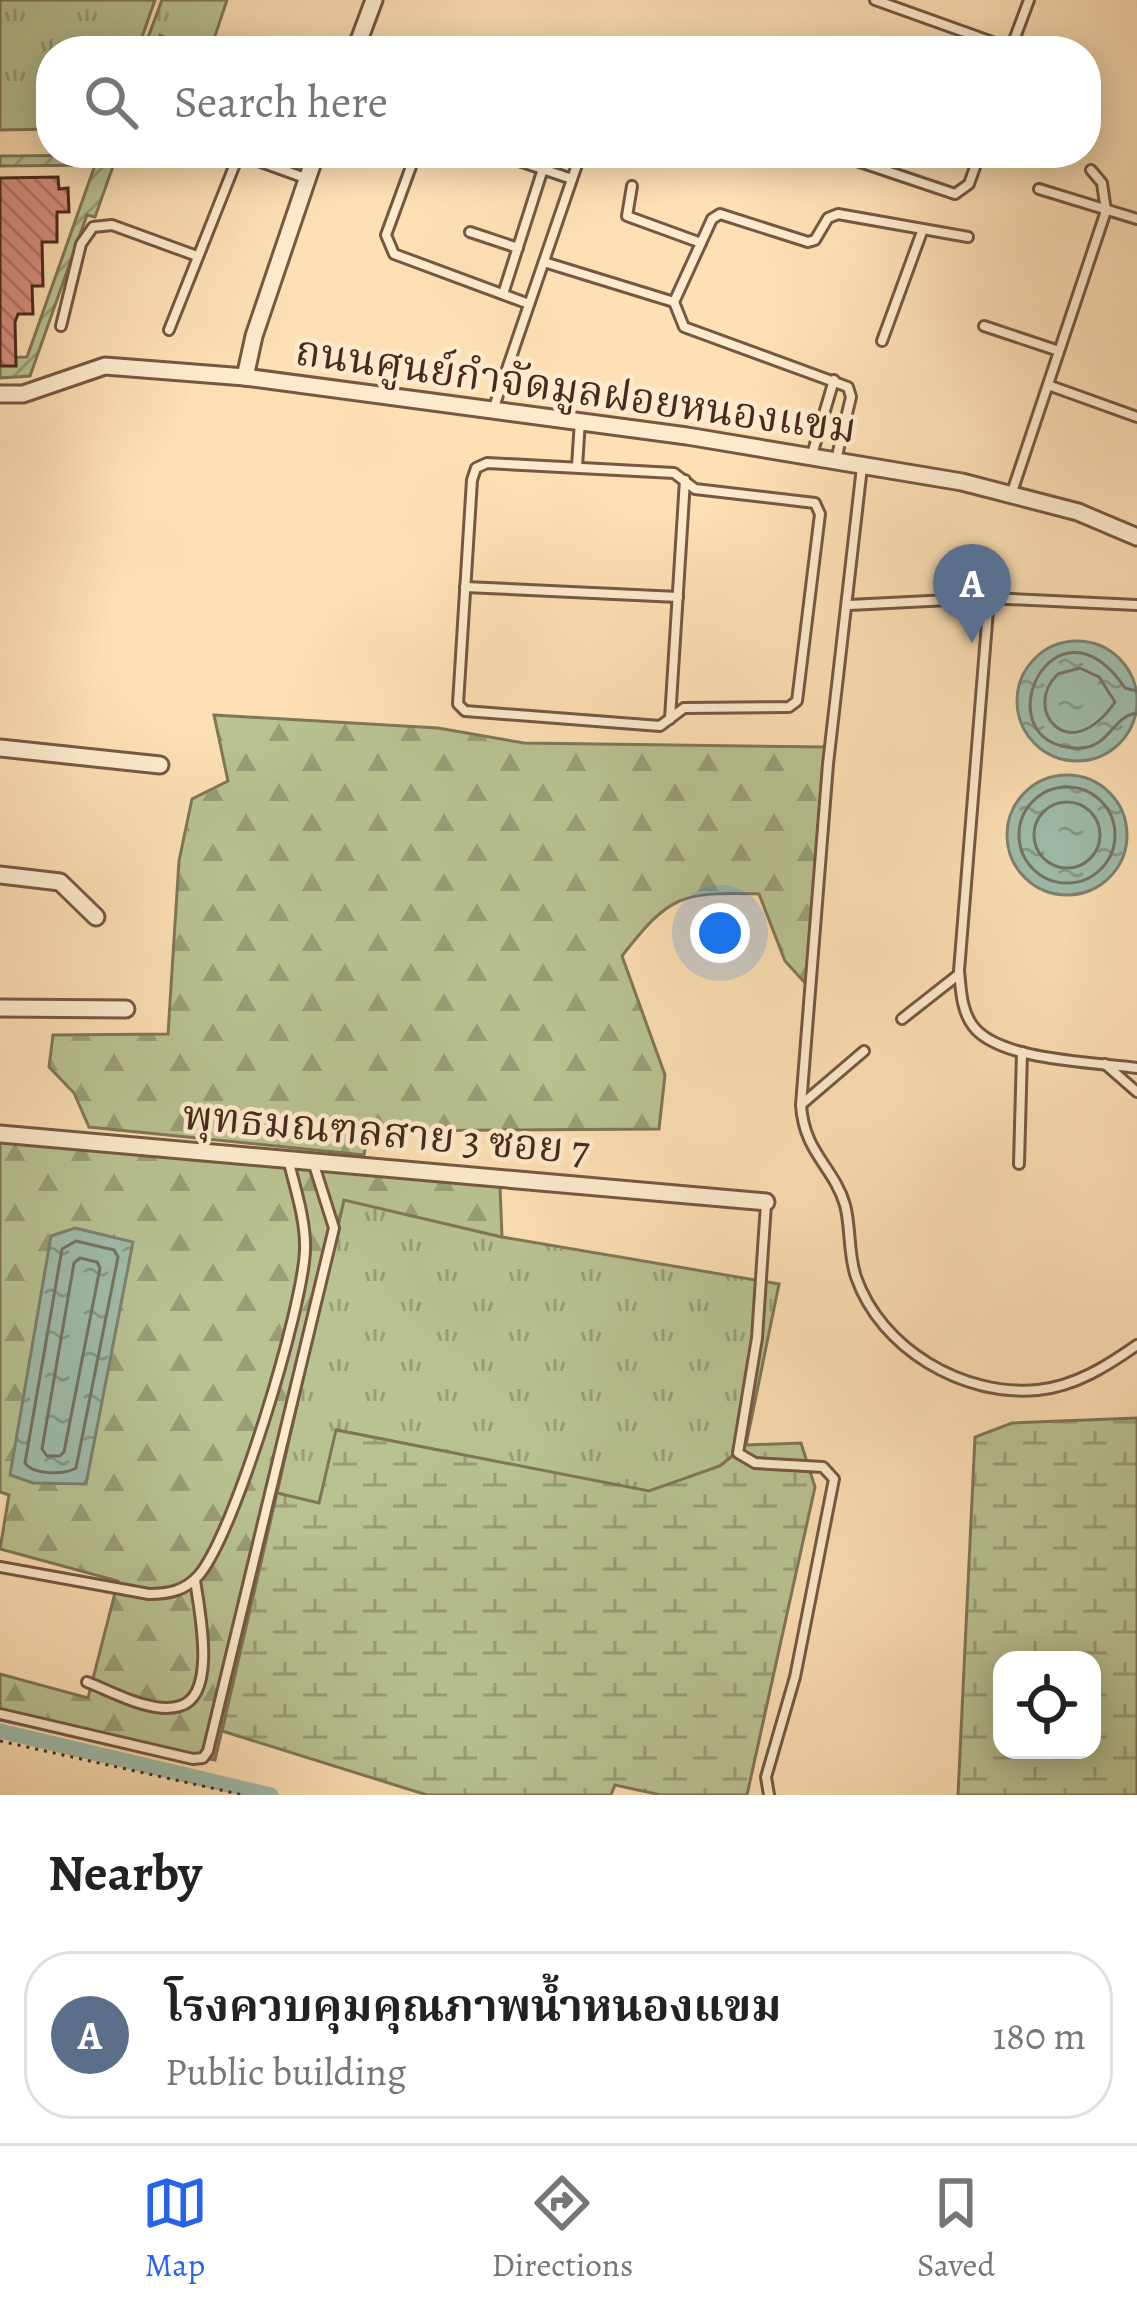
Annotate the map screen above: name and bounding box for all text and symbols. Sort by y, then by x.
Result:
search box [36,36,1101,168]
icon: search [78,69,144,135]
text: Search here [174,71,388,133]
street label: ถนนศูนย์กำจัดมูลฝอยหนองแขม [292,321,860,457]
pin: A [933,544,1011,643]
your location [690,903,750,963]
street label: พุทธมณฑลสาย 3 ซอย 7 [180,1086,592,1178]
map controls [993,1651,1101,1759]
button: locate [993,1651,1101,1759]
text: Nearby [48,1838,202,1908]
text: โรงควบคุมคุณภาพน้ำหนองแขม [165,1975,781,2037]
text: A [78,2009,102,2062]
text: 180 m [993,2009,1086,2062]
text: Public building [165,2045,406,2098]
tab: Map [142,2170,208,2287]
tab: Directions [492,2170,633,2287]
tab: Saved [917,2170,995,2287]

